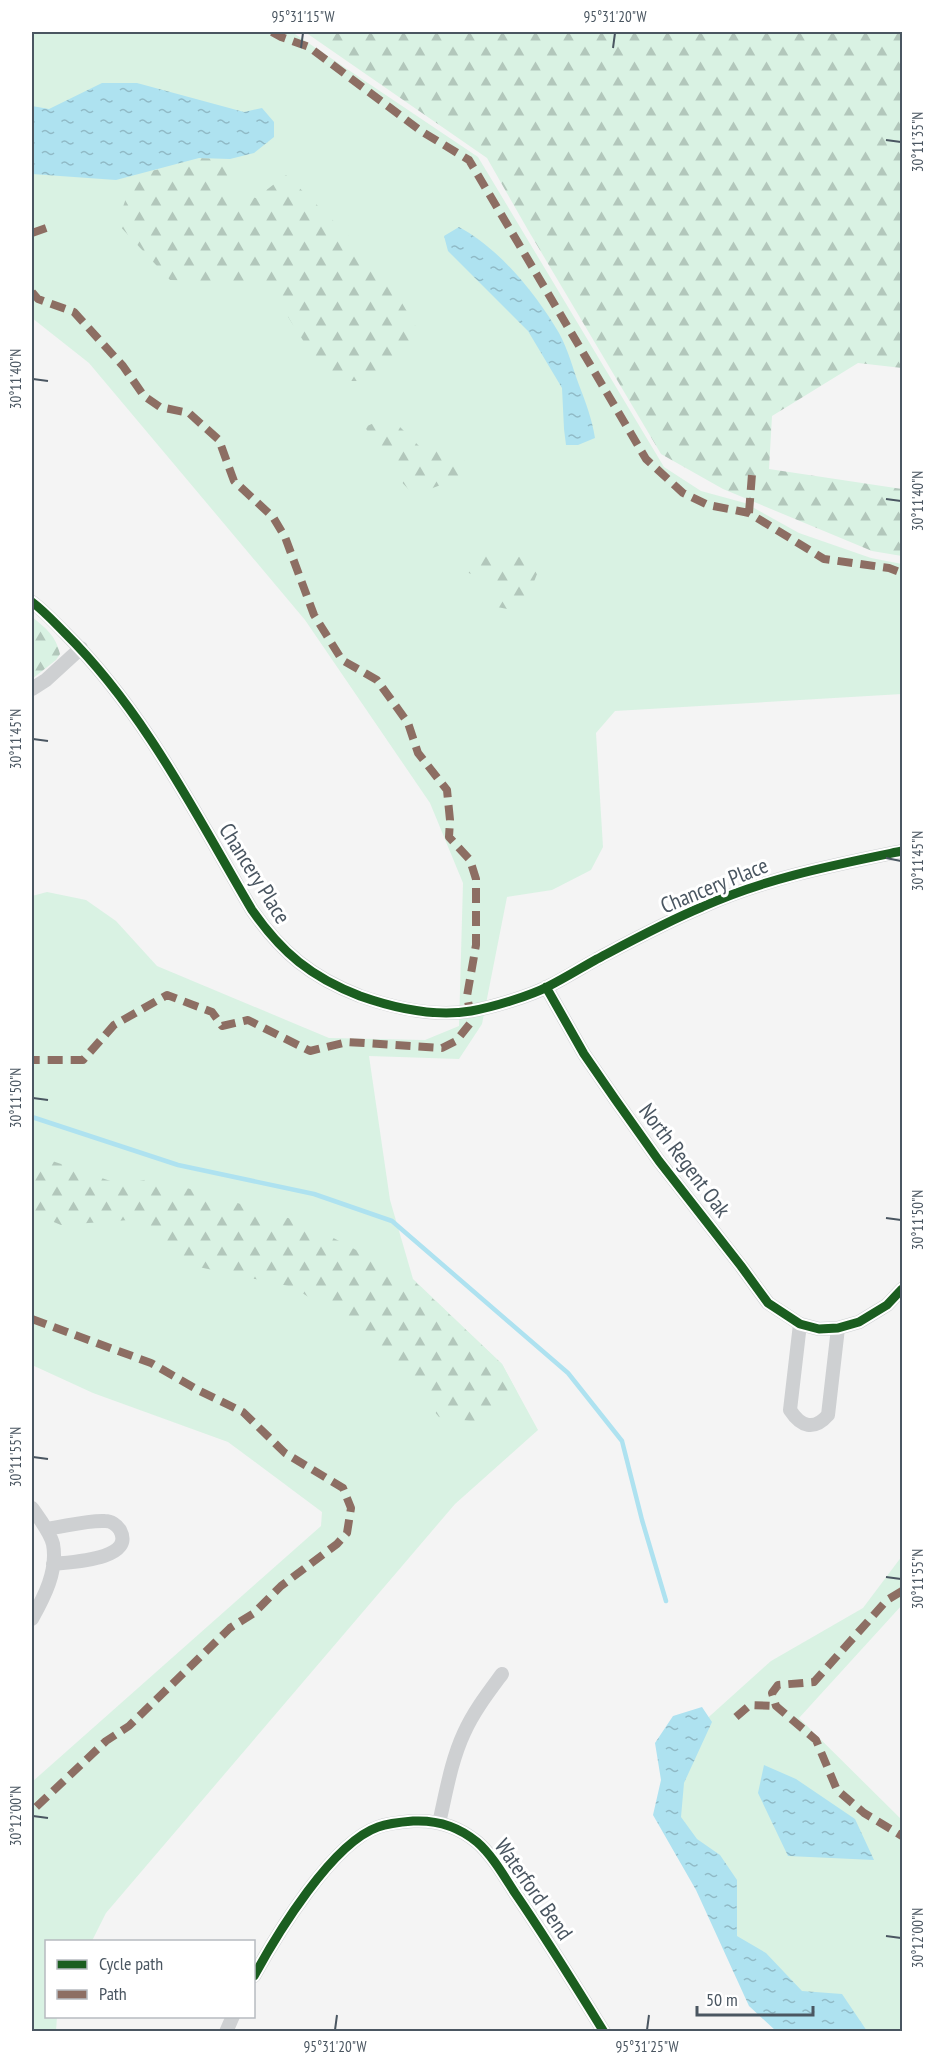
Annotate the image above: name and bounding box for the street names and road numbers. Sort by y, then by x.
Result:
street label: Chancery Place [213,817,297,929]
street label: Chancery Place [656,851,772,919]
street label: North Regent Oak [633,1098,737,1223]
street label: Waterford Bend [489,1833,579,1945]

